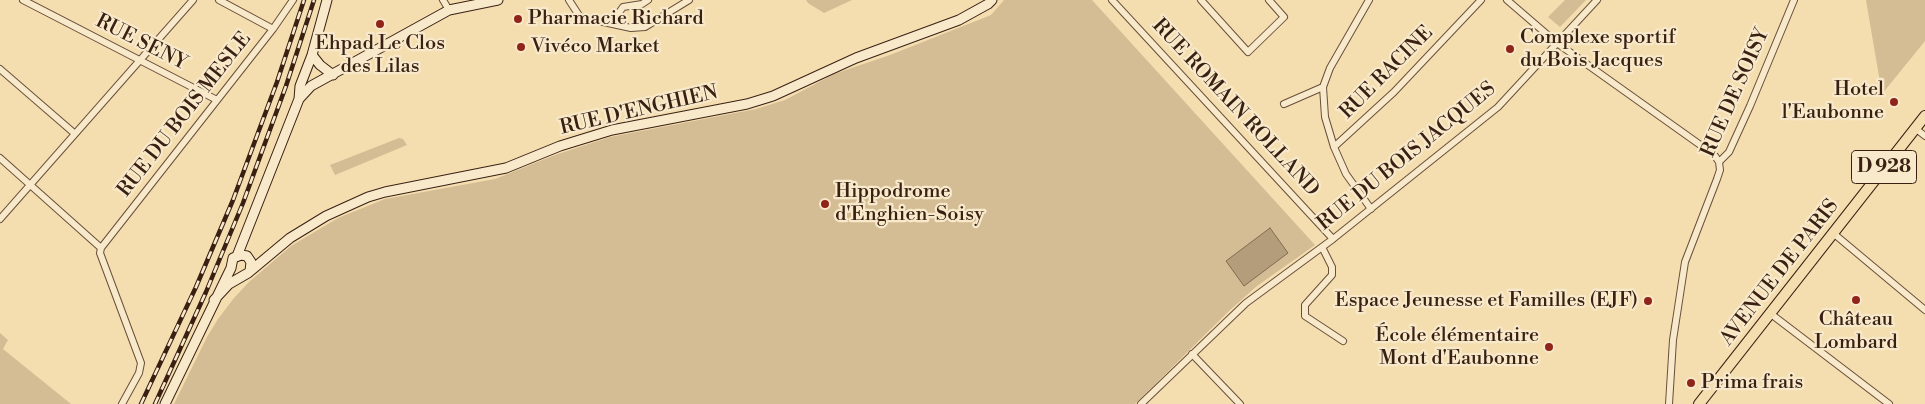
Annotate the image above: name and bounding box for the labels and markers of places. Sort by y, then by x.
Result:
place label: Pharmacie Richard [528,7,704,31]
marker: Pharmacie Richard [512,13,524,25]
marker: Ehpad Le Clos des Lilas [374,18,386,30]
place label: Complexe sportif du Bois Jacques [1520,26,1676,73]
place label: Ehpad Le Clos des Lilas [315,32,445,79]
place label: Vivéco Market [531,35,660,59]
marker: Vivéco Market [515,41,527,53]
marker: Complexe sportif du Bois Jacques [1504,43,1516,55]
place label: Hotel l'Eaubonne [1782,78,1884,125]
marker: Hotel l'Eaubonne [1888,96,1900,108]
place label: Hippodrome d'Enghien-Soisy [835,180,984,227]
marker: Hippodrome d'Enghien-Soisy [819,198,831,210]
place label: Espace Jeunesse et Familles (EJF) [1335,289,1638,313]
marker: Château Lombard [1850,294,1862,306]
marker: Espace Jeunesse et Familles (EJF) [1642,295,1654,307]
place label: Château Lombard [1814,308,1898,355]
place label: École élémentaire Mont d'Eaubonne [1375,324,1539,371]
marker: École élémentaire Mont d'Eaubonne [1543,341,1555,353]
place label: Prima frais [1701,371,1803,395]
marker: Prima frais [1685,377,1697,389]

